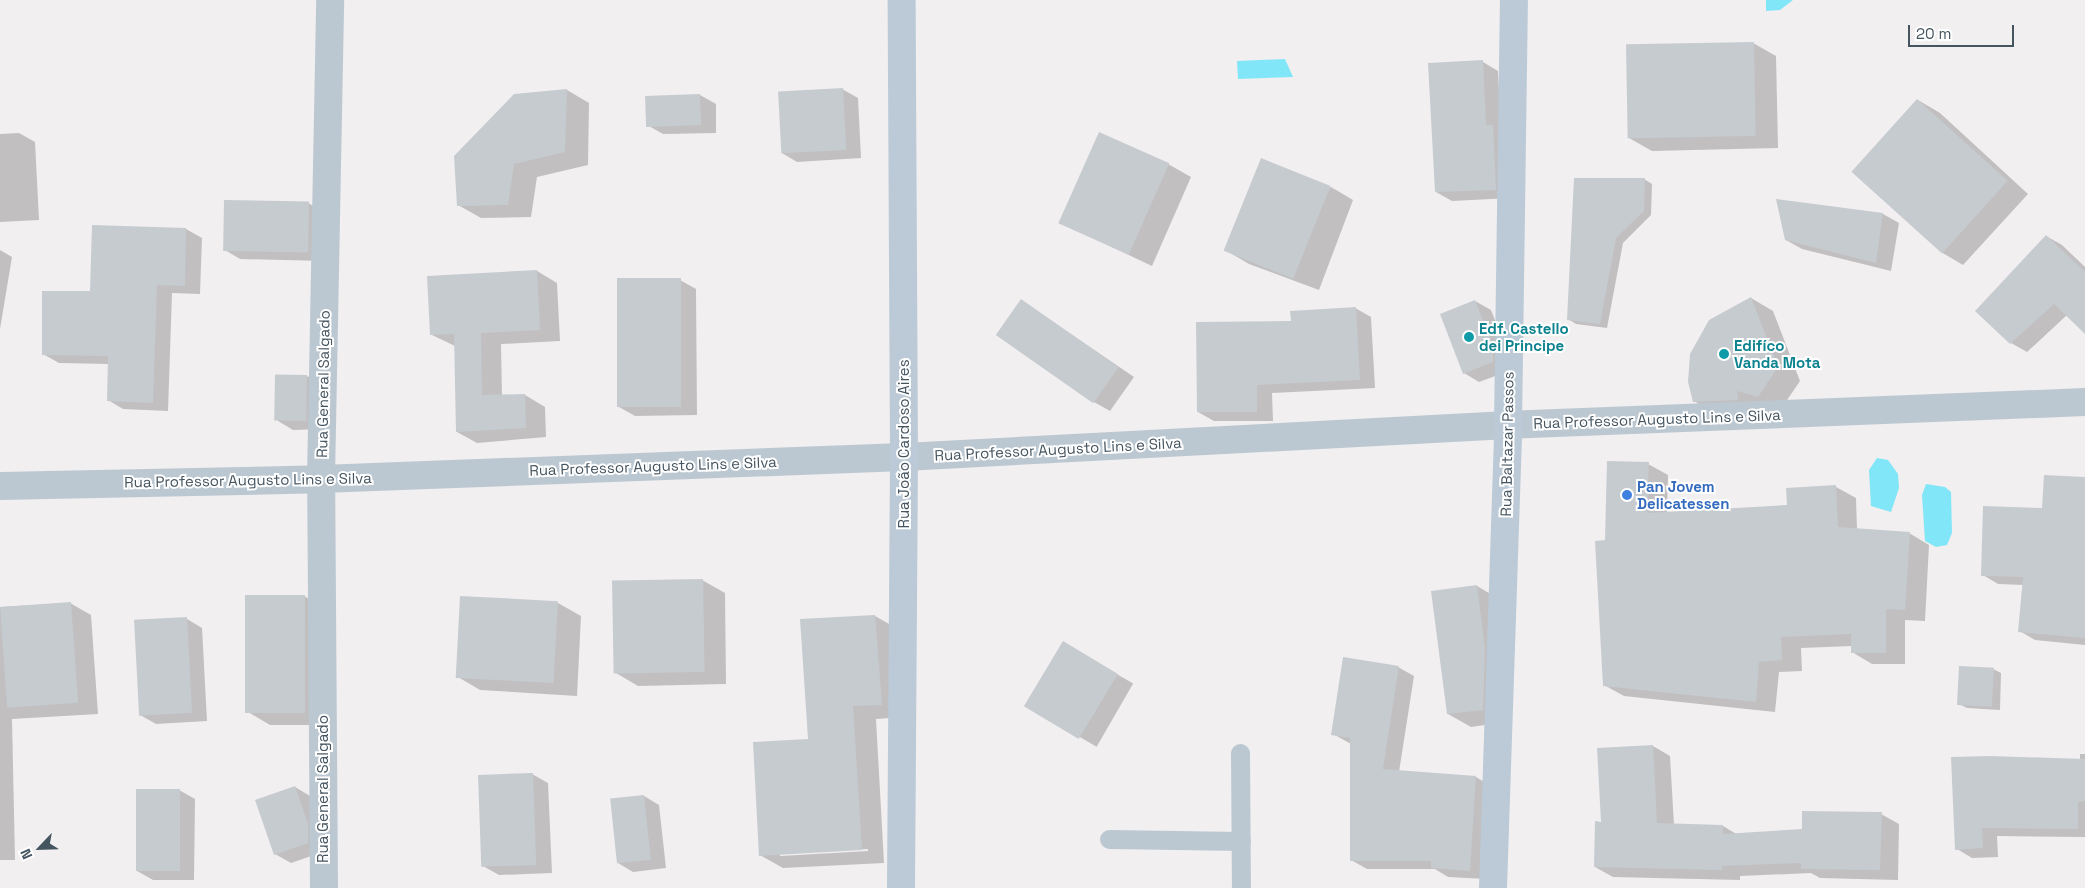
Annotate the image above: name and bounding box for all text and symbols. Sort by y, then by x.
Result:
scale bar [1910,15,2016,47]
text: 20 m [1916,24,1951,43]
street label: Rua General Salgado [313,310,333,458]
place label: Edf. Castello dei Principe [1479,319,1569,354]
marker: Edf. Castello dei Principe [1463,331,1475,343]
place label: Edifíco Vanda Mota [1734,336,1820,371]
marker: Edifíco Vanda Mota [1718,348,1730,360]
street label: Rua João Cardoso Aires [895,359,913,529]
street label: Rua Baltazar Passos [1497,371,1517,517]
street label: Rua Professor Augusto Lins e Silva [1533,406,1781,432]
street label: Rua Professor Augusto Lins e Silva [934,434,1182,464]
street label: Rua Professor Augusto Lins e Silva [529,453,777,479]
street label: Rua Professor Augusto Lins e Silva [124,469,372,491]
place label: Pan Jovem Delicatessen [1637,477,1729,512]
marker: Pan Jovem Delicatessen [1621,489,1633,501]
street label: Rua General Salgado [314,715,332,863]
north arrow [15,823,65,873]
text: N [16,846,36,862]

